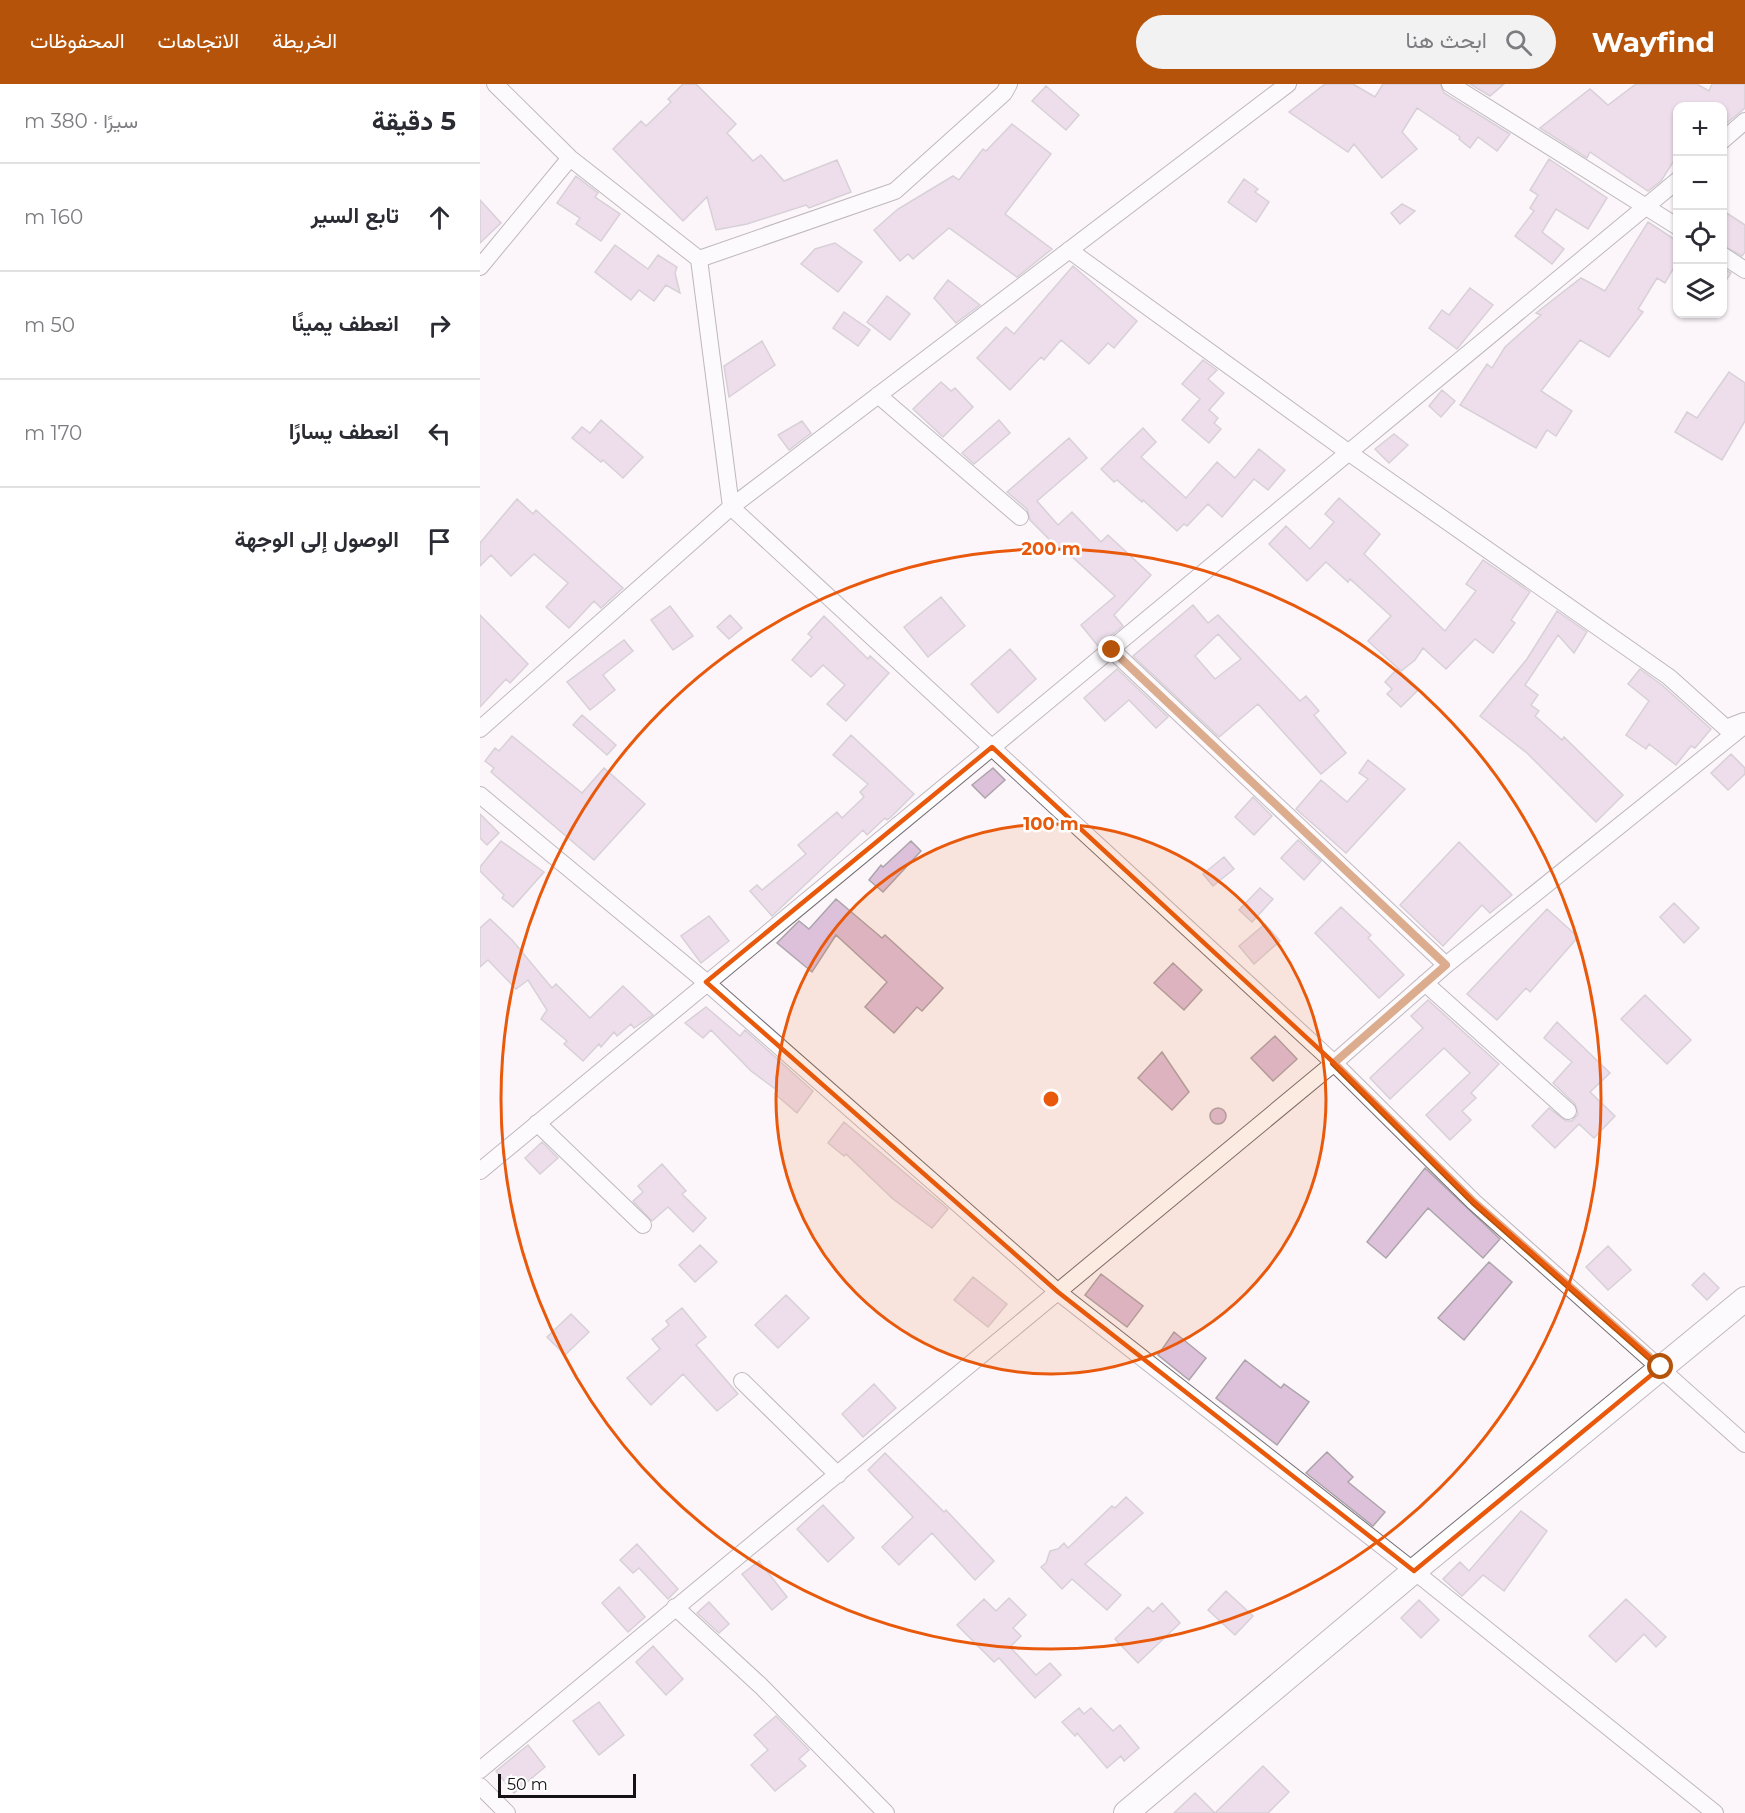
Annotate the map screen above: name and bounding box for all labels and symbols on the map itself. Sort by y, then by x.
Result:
text: 200 m [1021,538,1081,560]
route end [1098,636,1124,662]
text: 100 m [1023,813,1079,835]
centre of rings [1041,1089,1061,1109]
route start [1647,1353,1673,1379]
scale bar [498,1771,636,1798]

